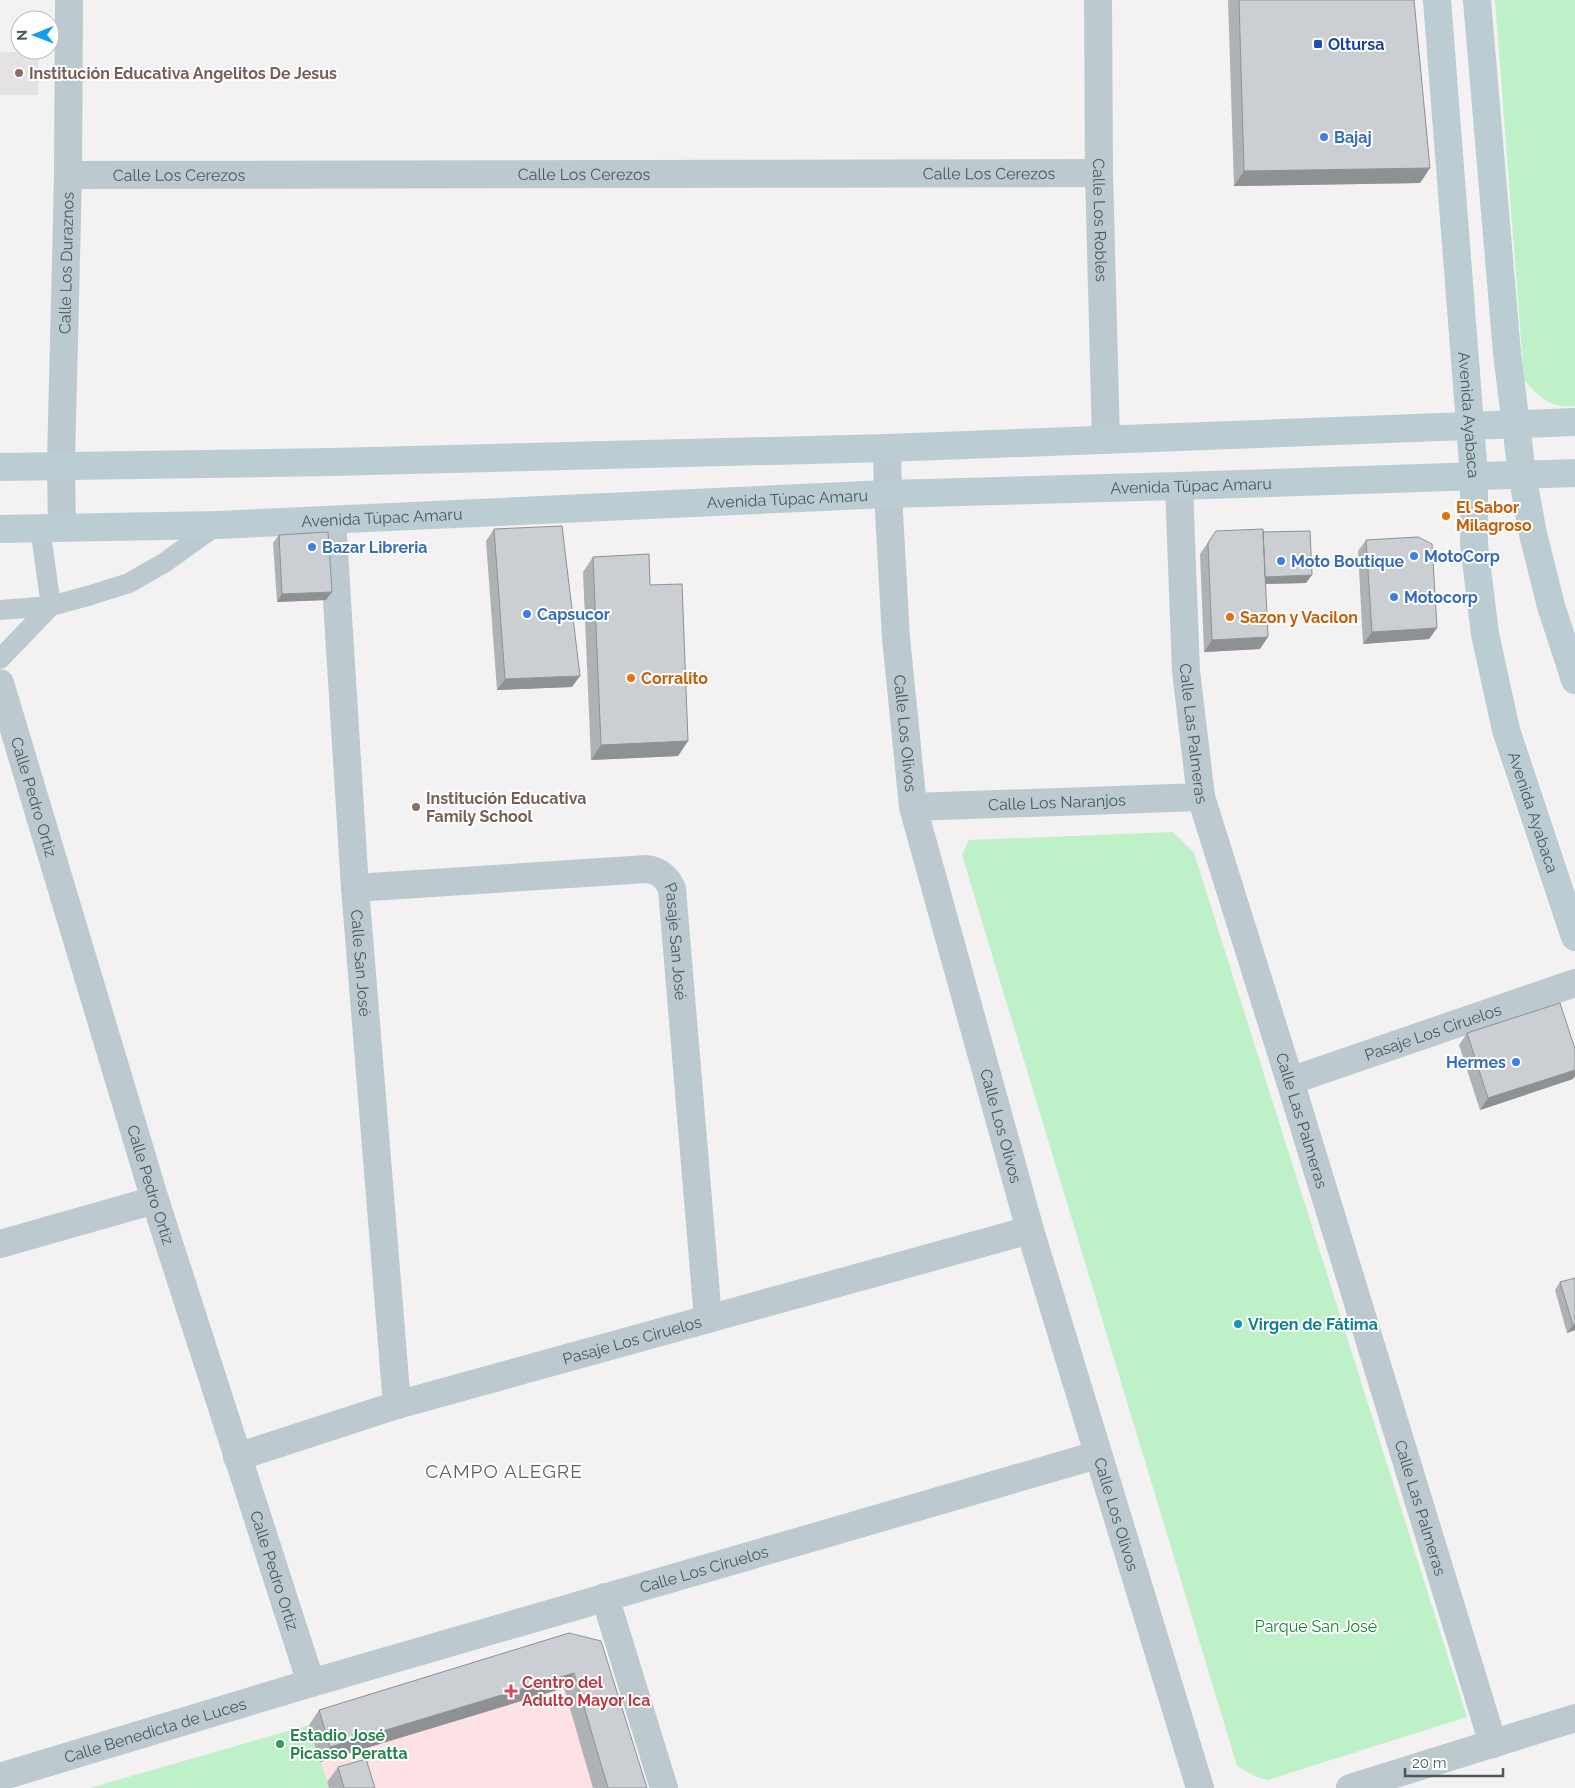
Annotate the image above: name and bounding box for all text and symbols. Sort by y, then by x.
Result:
north arrow [10,10,60,60]
text: N [14,30,30,41]
place label: Oltursa [1328,35,1384,54]
marker: Oltursa [1312,38,1324,50]
place label: Institución Educativa Angelitos De Jesus [29,64,337,83]
marker: Institución Educativa Angelitos De Jesus [13,67,25,79]
place label: Bajaj [1334,128,1372,147]
marker: Bajaj [1318,131,1330,143]
street label: Calle Los Robles [1089,158,1111,282]
street label: Calle Los Cerezos [923,164,1056,183]
street label: Calle Los Cerezos [518,165,651,184]
street label: Calle Los Cerezos [113,166,246,185]
street label: Calle Los Duraznos [55,191,78,334]
street label: Avenida Ayabaca [1454,351,1483,479]
street label: Avenida Túpac Amaru [1110,474,1272,498]
street label: Avenida Túpac Amaru [706,486,868,512]
place label: El Sabor Milagroso [1456,498,1532,535]
street label: Avenida Túpac Amaru [301,505,463,531]
marker: El Sabor Milagroso [1440,510,1452,522]
place label: Bazar Libreria [322,538,428,557]
marker: Bazar Libreria [306,541,318,553]
place label: MotoCorp [1424,547,1500,566]
marker: MotoCorp [1408,550,1420,562]
place label: Moto Boutique [1291,552,1405,571]
marker: Moto Boutique [1275,555,1287,567]
place label: Motocorp [1404,588,1478,607]
marker: Motocorp [1388,591,1400,603]
place label: Capsucor [537,605,610,624]
marker: Capsucor [521,608,533,620]
place label: Sazon y Vacilon [1240,608,1358,627]
marker: Sazon y Vacilon [1224,611,1236,623]
street label: Calle Las Palmeras [1176,663,1212,806]
place label: Corralito [641,669,708,688]
marker: Corralito [625,672,637,684]
street label: Calle Los Olivos [890,674,920,793]
street label: Calle Pedro Ortiz [7,735,61,860]
street label: Avenida Ayabaca [1504,749,1562,875]
place label: Institución Educativa Family School [426,789,586,826]
street label: Calle Los Naranjos [988,791,1126,814]
marker: Institución Educativa Family School [410,801,422,813]
street label: Pasaje San José [660,880,690,1001]
street label: Calle San José [347,909,374,1017]
street label: Pasaje Los Ciruelos [1362,1000,1504,1065]
street label: Calle Las Palmeras [1272,1051,1331,1191]
place label: Hermes [1446,1053,1506,1072]
marker: Hermes [1510,1056,1522,1068]
street label: Calle Los Olivos [976,1067,1026,1186]
street label: Calle Pedro Ortiz [123,1123,178,1247]
street label: Pasaje Los Ciruelos [560,1312,704,1369]
place label: Virgen de Fátima [1248,1315,1378,1334]
marker: Virgen de Fátima [1232,1318,1244,1330]
street label: Calle Las Palmeras [1390,1438,1450,1578]
street label: Calle Los Olivos [1090,1455,1142,1574]
district label: CAMPO ALEGRE [425,1460,583,1482]
street label: Calle Pedro Ortiz [246,1508,302,1633]
street label: Calle Los Ciruelos [637,1542,771,1597]
park label: Parque San José [1255,1617,1377,1636]
place label: Centro del Adulto Mayor Ica [522,1673,650,1710]
marker: Centro del Adulto Mayor Ica [504,1684,518,1698]
street label: Calle Benedicta de Luces [62,1694,249,1767]
place label: Estadio José Picasso Peratta [290,1726,408,1763]
marker: Estadio José Picasso Peratta [274,1738,286,1750]
scale bar [1405,1746,1502,1778]
text: 20 m [1412,1754,1447,1772]

